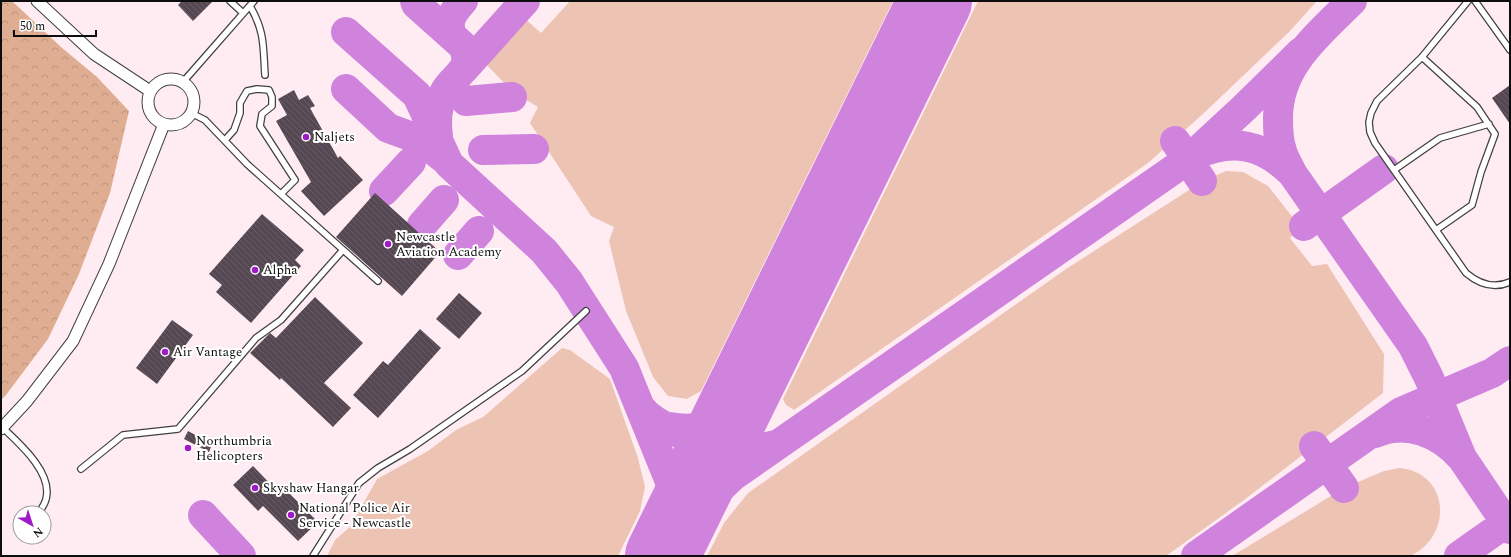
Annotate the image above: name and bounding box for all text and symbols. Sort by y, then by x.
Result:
scale bar [14,12,96,38]
text: 50 m [20,17,45,36]
place label: Naljets [314,127,355,147]
marker: Naljets [301,132,311,142]
place label: Newcastle Aviation Academy [396,227,502,262]
marker: Newcastle Aviation Academy [383,239,393,249]
place label: Alpha [263,260,298,280]
marker: Alpha [250,265,260,275]
place label: Air Vantage [173,342,242,362]
marker: Air Vantage [160,347,170,357]
place label: Northumbria Helicopters [196,431,273,466]
marker: Northumbria Helicopters [183,443,193,453]
place label: Skyshaw Hangar [263,478,359,498]
marker: Skyshaw Hangar [250,483,260,493]
place label: National Police Air Service - Newcastle [299,498,411,533]
north arrow [12,505,52,545]
marker: National Police Air Service - Newcastle [286,510,296,520]
text: N [29,523,47,542]

